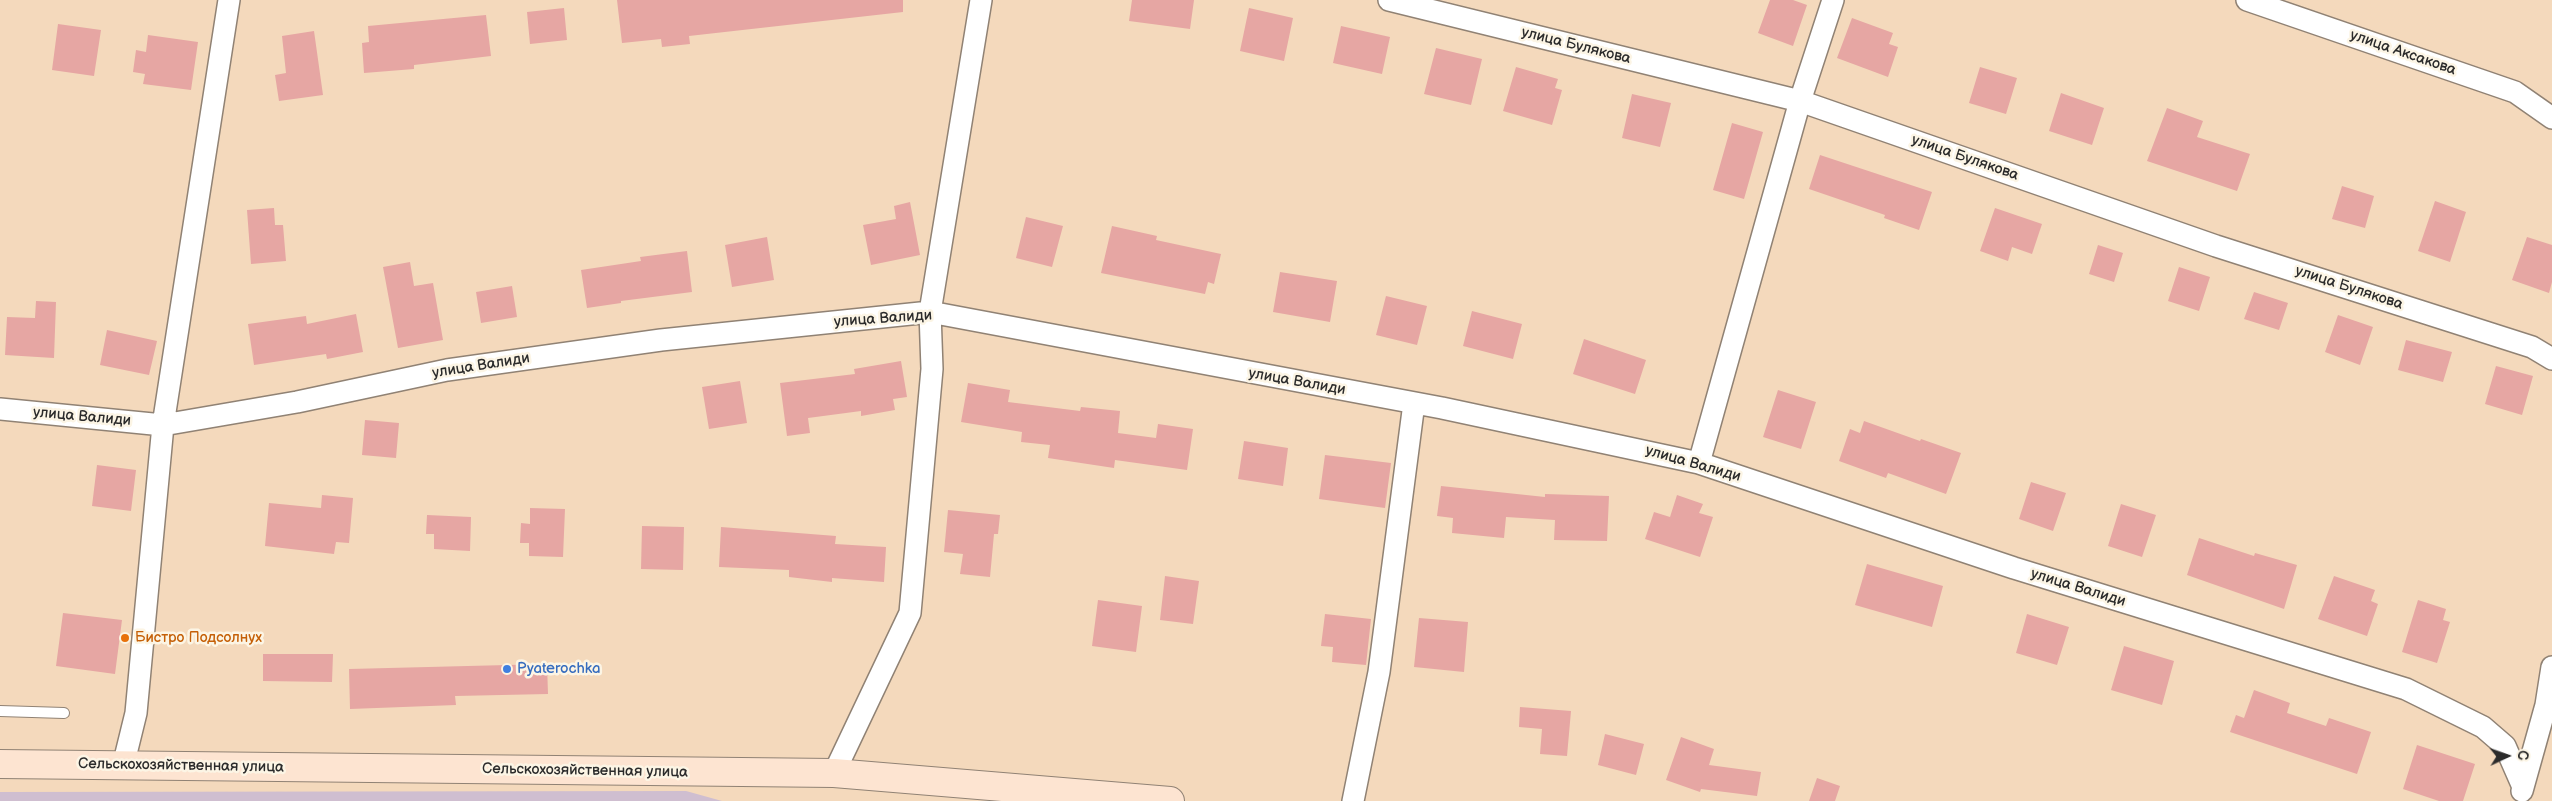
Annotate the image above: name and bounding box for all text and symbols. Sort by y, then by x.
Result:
street label: улица Булякова [1519,24,1633,68]
street label: улица Аксакова [2348,26,2458,80]
street label: улица Булякова [1909,131,2021,185]
street label: улица Булякова [2293,262,2405,314]
street label: улица Валиди [833,307,933,331]
street label: улица Валиди [431,349,531,383]
street label: улица Валиди [1247,365,1347,399]
street label: улица Валиди [32,404,132,430]
street label: улица Валиди [1643,442,1743,486]
street label: улица Валиди [2028,565,2128,611]
place label: Бистро Подсолнух [135,629,262,647]
marker: Бистро Подсолнух [119,632,131,644]
place label: Pyaterochka [517,660,600,678]
marker: Pyaterochka [501,663,513,675]
north arrow [2482,731,2532,781]
text: С [2514,750,2531,760]
street label: Сельскохозяйственная улица [78,755,284,777]
street label: Сельскохозяйственная улица [482,760,688,782]

